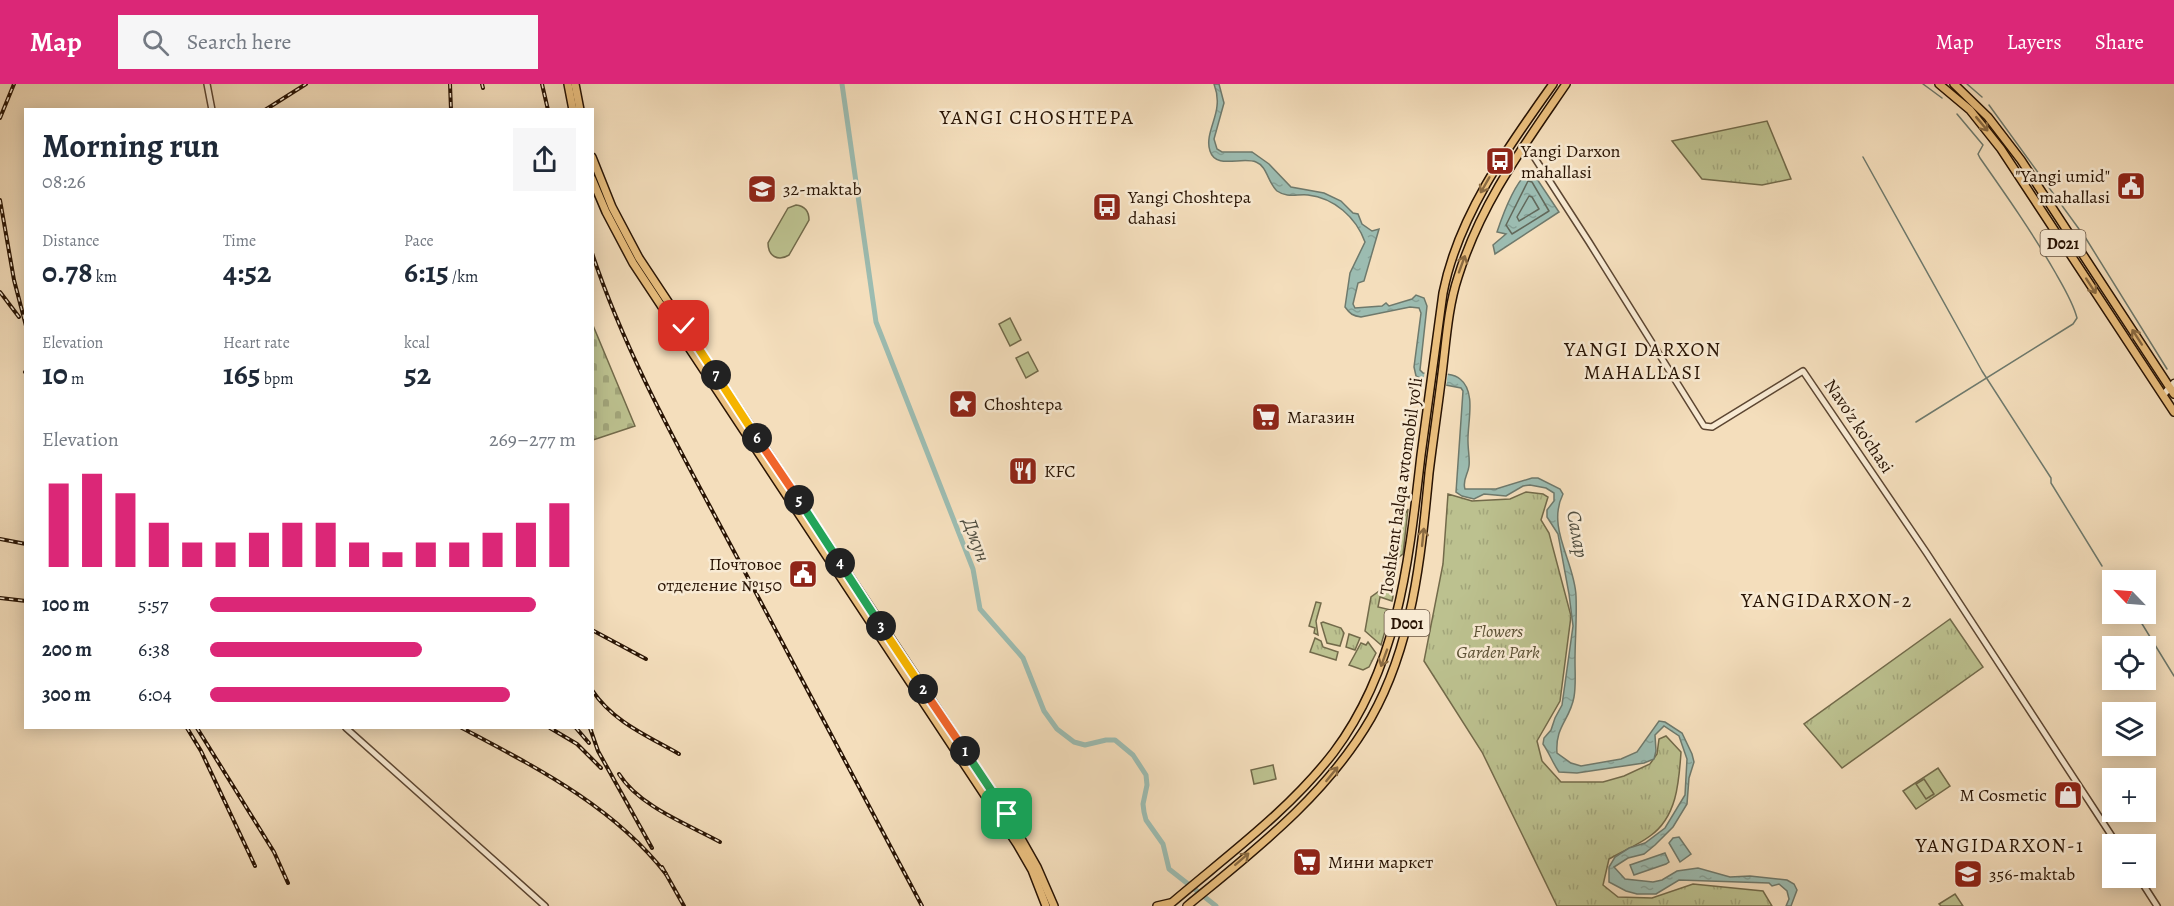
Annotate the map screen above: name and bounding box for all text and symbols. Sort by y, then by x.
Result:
search box [118,15,538,69]
text: Map [30,23,82,61]
icon: search [139,26,172,59]
text: Search here [187,27,291,57]
text: Map [1935,28,1974,56]
text: Layers [2007,28,2062,56]
text: Share [2095,28,2144,56]
district label: YANGI CHOSHTEPA [939,104,1134,131]
one-way arrow [1975,116,1989,131]
text: Morning run [42,123,219,168]
button: share [513,128,576,191]
place label: Yangi Darxon mahallasi [1520,139,1621,184]
bus stop icon: Yangi Darxon mahallasi [1484,145,1516,177]
place label: "Yangi umid" mahallasi [2015,164,2110,209]
text: 08:26 [42,168,86,195]
public building icon: "Yangi umid" mahallasi [2115,170,2147,202]
school or university icon: 32-maktab [746,173,778,205]
one-way arrow [1479,176,1491,193]
place label: 32-maktab [783,177,862,201]
place label: Yangi Choshtepa dahasi [1127,185,1252,230]
bus stop icon: Yangi Choshtepa dahasi [1091,191,1123,223]
text: Distance [42,230,99,252]
text: Time [223,230,256,252]
text: Pace [404,230,434,252]
road number: D021 [2040,230,2086,256]
text: 0.78 [42,252,93,292]
text: 4:52 [223,252,272,292]
text: 6:15 [404,252,449,292]
one-way arrow [1458,255,1469,274]
text: km [93,266,117,288]
text: /km [449,266,478,288]
one-way arrow [2085,277,2097,293]
pin [658,300,709,351]
icon: check [667,309,700,342]
one-way arrow [2130,329,2143,346]
text: Elevation [42,332,103,354]
text: Heart rate [223,332,290,354]
text: kcal [404,332,430,354]
district label: YANGI DARXON MAHALLASI [1563,336,1722,386]
text: 10 [42,354,68,394]
text: 165 [223,354,261,394]
text: 52 [404,354,431,394]
pin: 7 [701,360,731,390]
text: 7 [713,364,719,386]
text: m [68,368,84,390]
text: bpm [261,368,294,390]
street label: Navo'z ko'chasi [1819,374,1899,478]
street label: Toshkent halqa avtomobil yo'li [1374,376,1428,596]
place icon: Choshtepa [947,388,979,420]
place label: Choshtepa [984,392,1063,416]
supermarket icon: Магазин [1250,401,1282,433]
place label: Магазин [1287,405,1355,429]
pin: 6 [742,423,772,453]
text: Elevation [42,426,119,453]
text: 269–277 m [489,426,576,453]
text: 6 [753,427,761,449]
restaurant icon: KFC [1007,455,1039,487]
place label: KFC [1044,459,1076,483]
pin: 5 [784,485,814,515]
text: 5 [796,489,802,511]
water label: Салар [1560,508,1595,560]
water label: Джун [955,513,997,566]
one-way arrow [1418,527,1429,547]
pin: 4 [825,548,855,578]
place label: Почтовое отделение №150 [657,552,782,597]
text: 4 [836,552,844,574]
public building icon: Почтовое отделение №150 [787,558,819,590]
north arrow [2102,570,2156,624]
map controls [2102,570,2156,888]
district label: YANGIDARXON-2 [1740,587,1913,614]
text: 100 m [42,591,90,618]
text: 5:57 [138,591,168,618]
road number: D001 [1384,610,1430,636]
pin: 3 [866,611,896,641]
text: 3 [878,615,884,637]
park label: Flowers Garden Park [1456,619,1540,664]
text: 200 m [42,636,92,663]
text: 6:38 [138,636,170,663]
button: locate [2102,636,2156,690]
one-way arrow [1377,648,1388,667]
pin: 2 [908,674,938,704]
text: 2 [919,678,927,700]
text: 300 m [42,681,91,708]
text: 6:04 [138,681,172,708]
button: layers [2102,702,2156,756]
pin: 1 [950,736,980,766]
text: 1 [962,740,968,762]
one-way arrow [1326,767,1339,783]
button: + [2102,768,2156,822]
shop icon: M Cosmetic [2052,779,2084,811]
place label: M Cosmetic [1959,783,2047,807]
pin [981,788,1032,839]
icon: arrive [990,797,1023,830]
district label: YANGIDARXON-1 [1915,832,2084,859]
button: − [2102,834,2156,888]
supermarket icon: Мини маркет [1291,846,1323,878]
place label: Мини маркет [1328,850,1433,874]
one-way arrow [1234,853,1250,866]
school or university icon: 356-maktab [1952,858,1984,890]
place label: 356-maktab [1989,862,2075,886]

